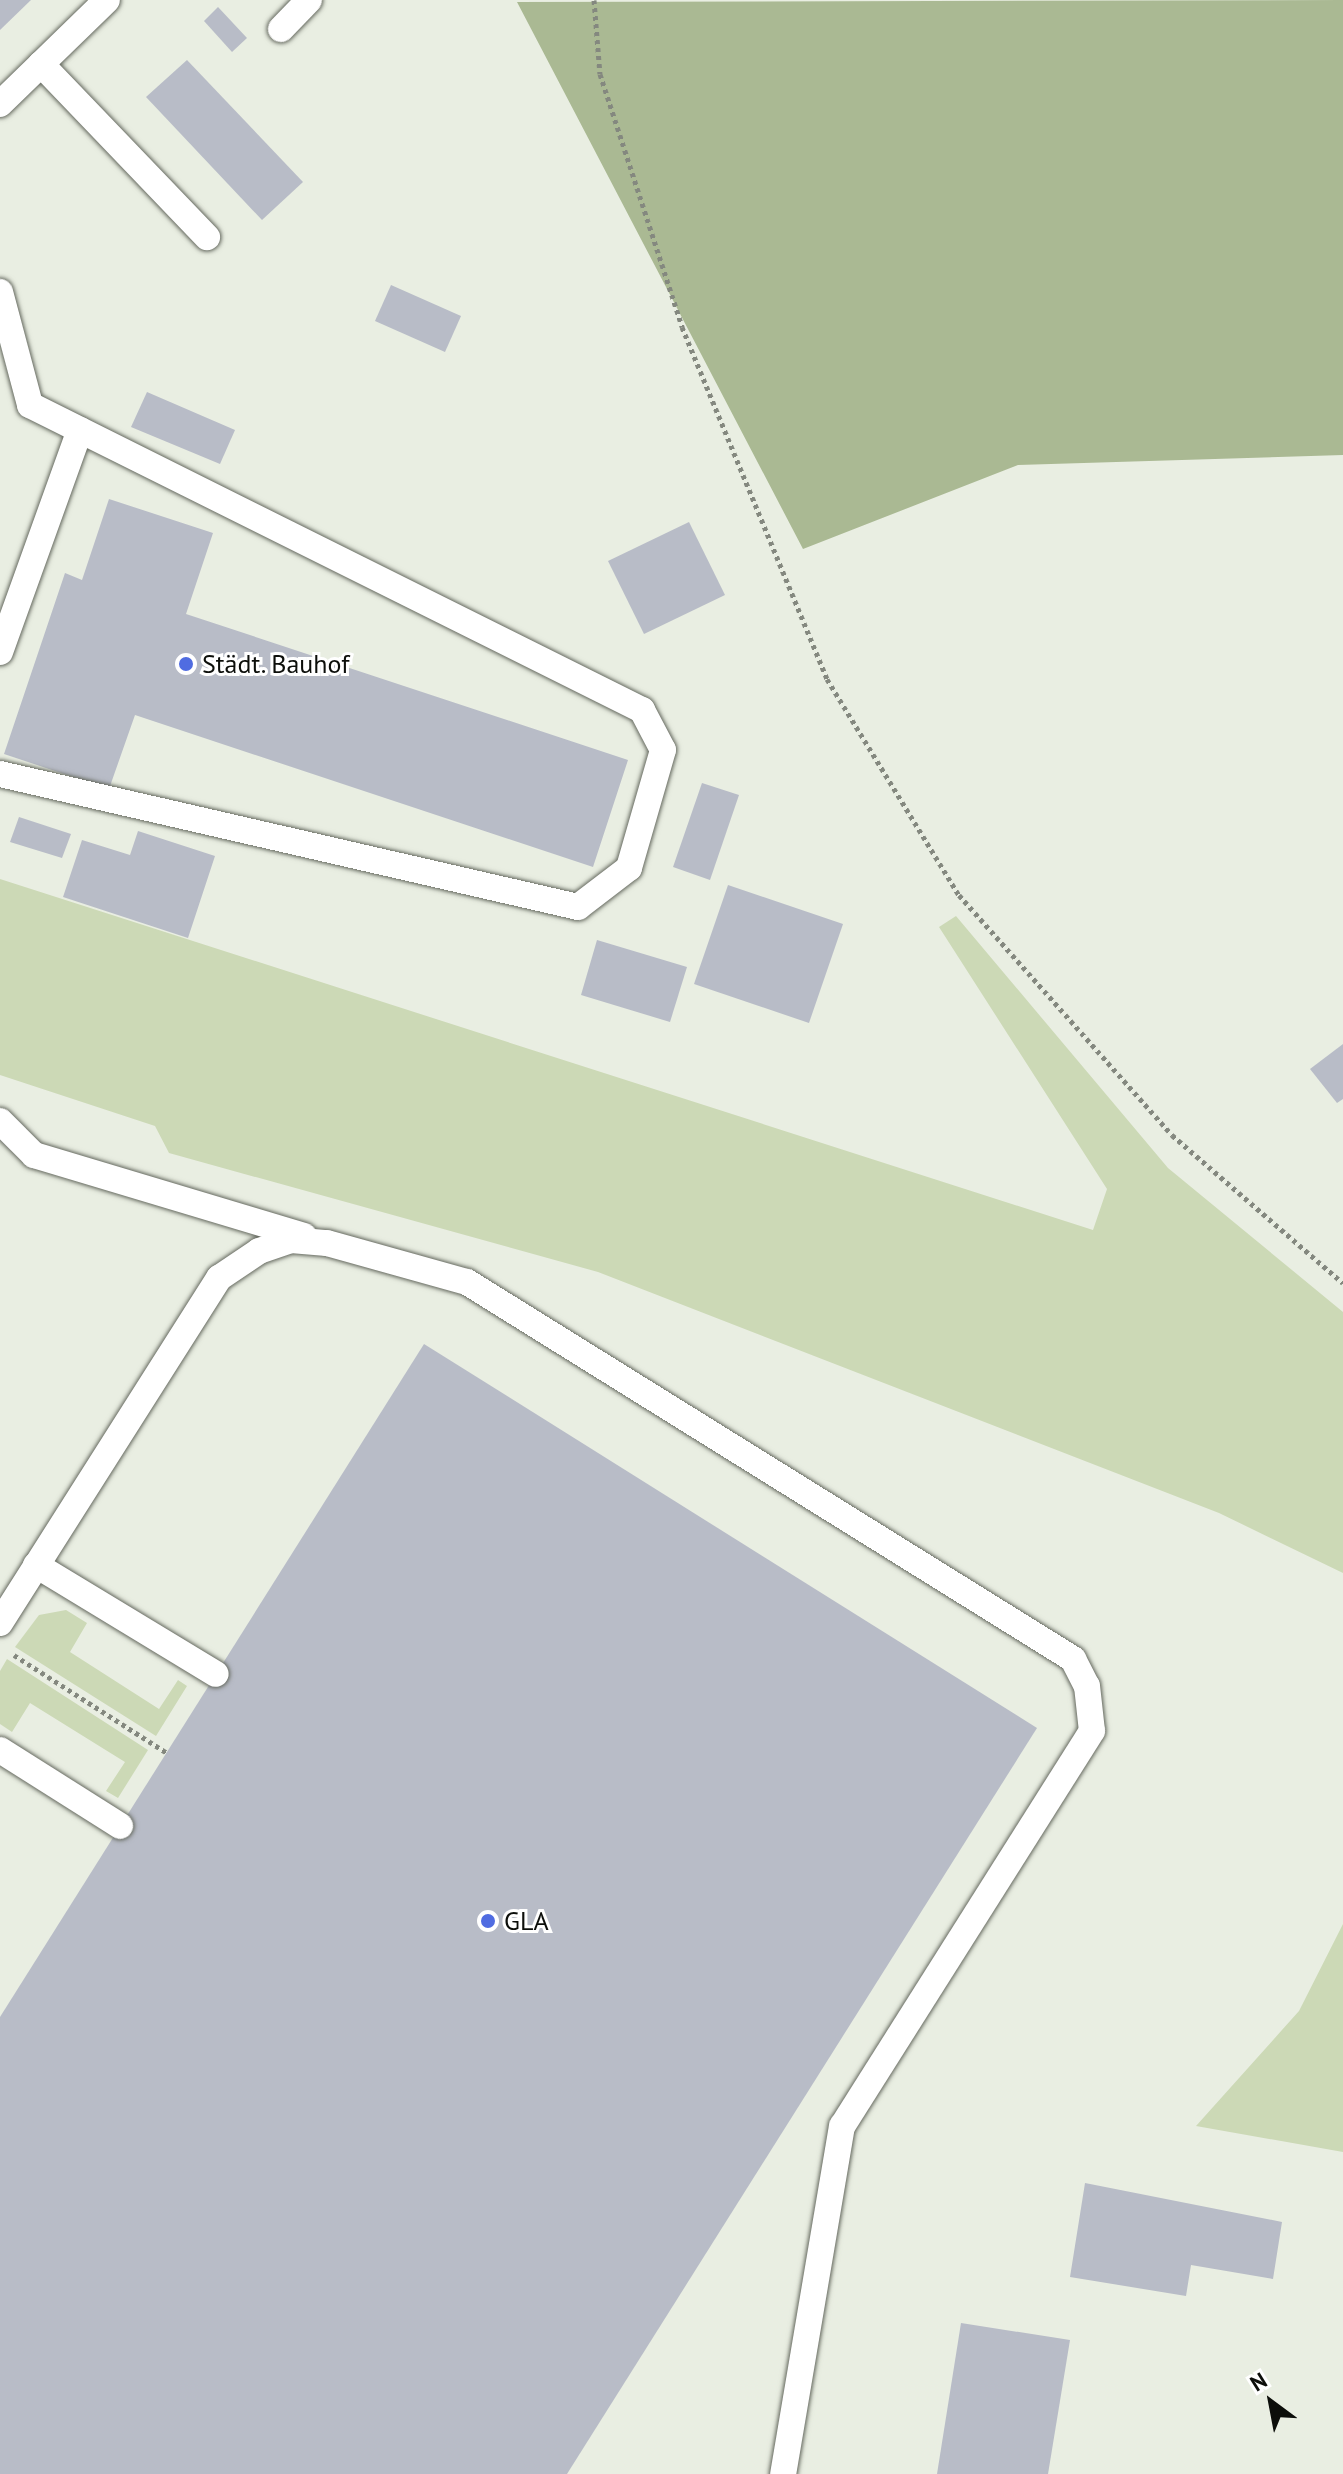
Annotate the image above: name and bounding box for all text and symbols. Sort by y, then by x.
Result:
place label: Städt. Bauhof [202,648,351,680]
marker: Städt. Bauhof [177,655,195,673]
place label: GLA [504,1905,549,1937]
marker: GLA [479,1912,497,1930]
north arrow [1231,2362,1311,2442]
text: N [1245,2366,1272,2397]

